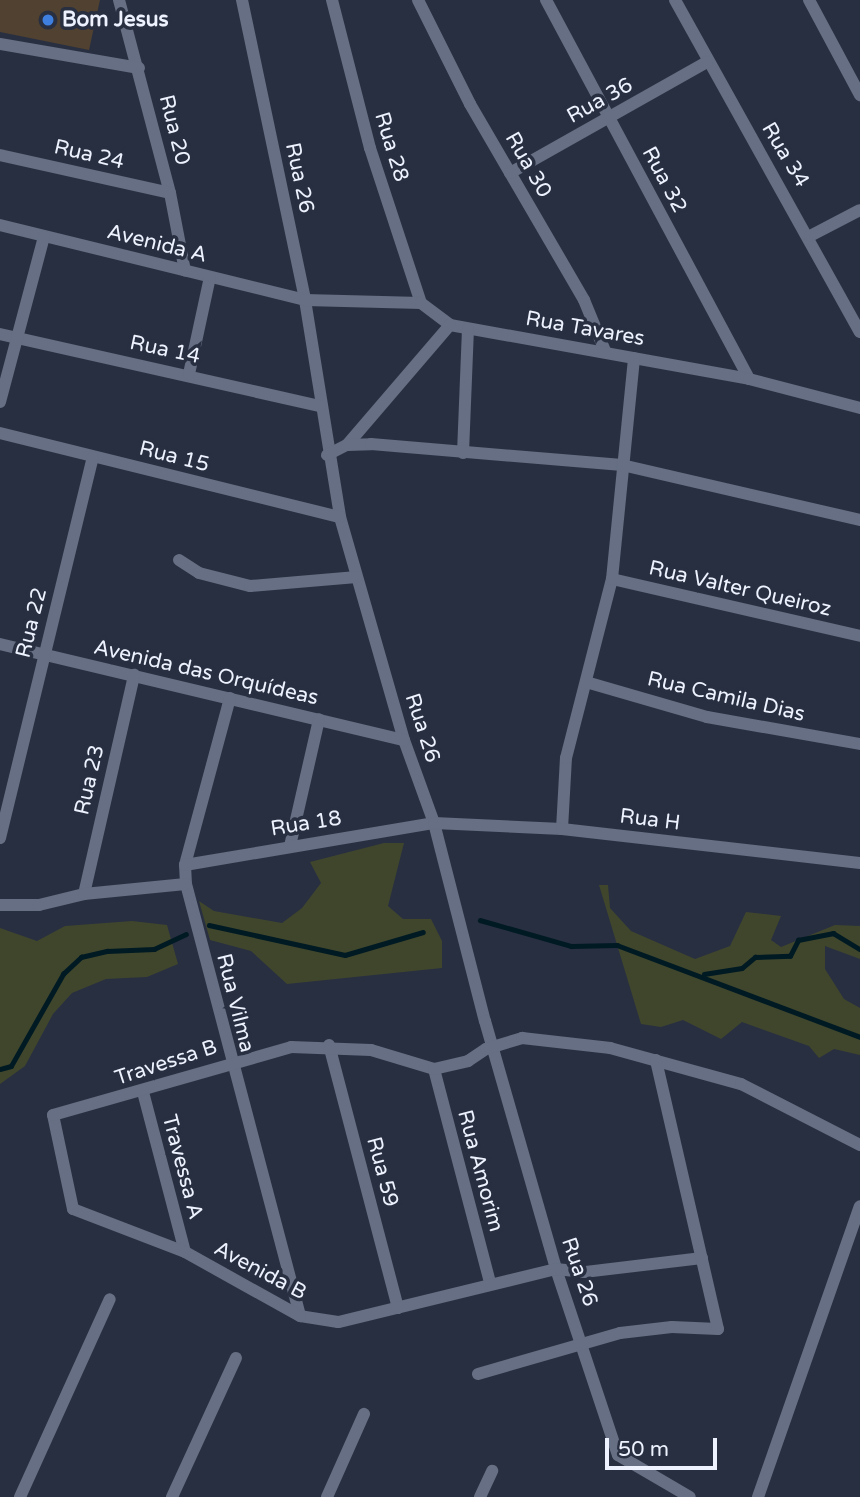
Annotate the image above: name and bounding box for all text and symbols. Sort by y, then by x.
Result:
place label: Bom Jesus [62,7,169,33]
marker: Bom Jesus [40,12,56,28]
street label: Rua 36 [563,73,637,129]
street label: Rua 20 [153,92,195,168]
street label: Rua 28 [369,109,413,185]
street label: Rua 34 [756,118,814,192]
street label: Rua 30 [499,128,557,202]
street label: Rua 24 [51,135,127,175]
street label: Rua 26 [279,140,319,216]
street label: Rua 32 [636,143,692,217]
street label: Avenida A [104,219,210,269]
street label: Rua Tavares [524,306,646,352]
street label: Rua 14 [127,330,203,370]
street label: Rua 15 [136,436,212,478]
street label: Rua Valter Queiroz [646,556,834,622]
street label: Rua 22 [11,585,53,661]
street label: Avenida das Orquídeas [91,635,321,711]
street label: Rua Camila Dias [645,667,807,727]
street label: Rua 26 [399,690,445,766]
street label: Rua 23 [70,742,110,818]
street label: Rua H [618,804,682,836]
street label: Rua 18 [269,806,343,842]
street label: Rua Vilma [211,951,259,1055]
street label: Travessa B [112,1035,220,1091]
street label: Rua Amorim [452,1107,508,1235]
street label: Travessa A [156,1112,208,1222]
street label: Rua 59 [361,1134,403,1210]
street label: Rua 26 [555,1234,603,1310]
street label: Avenida B [210,1236,310,1306]
scale bar [608,1424,720,1468]
text: 50 m [618,1437,669,1462]

